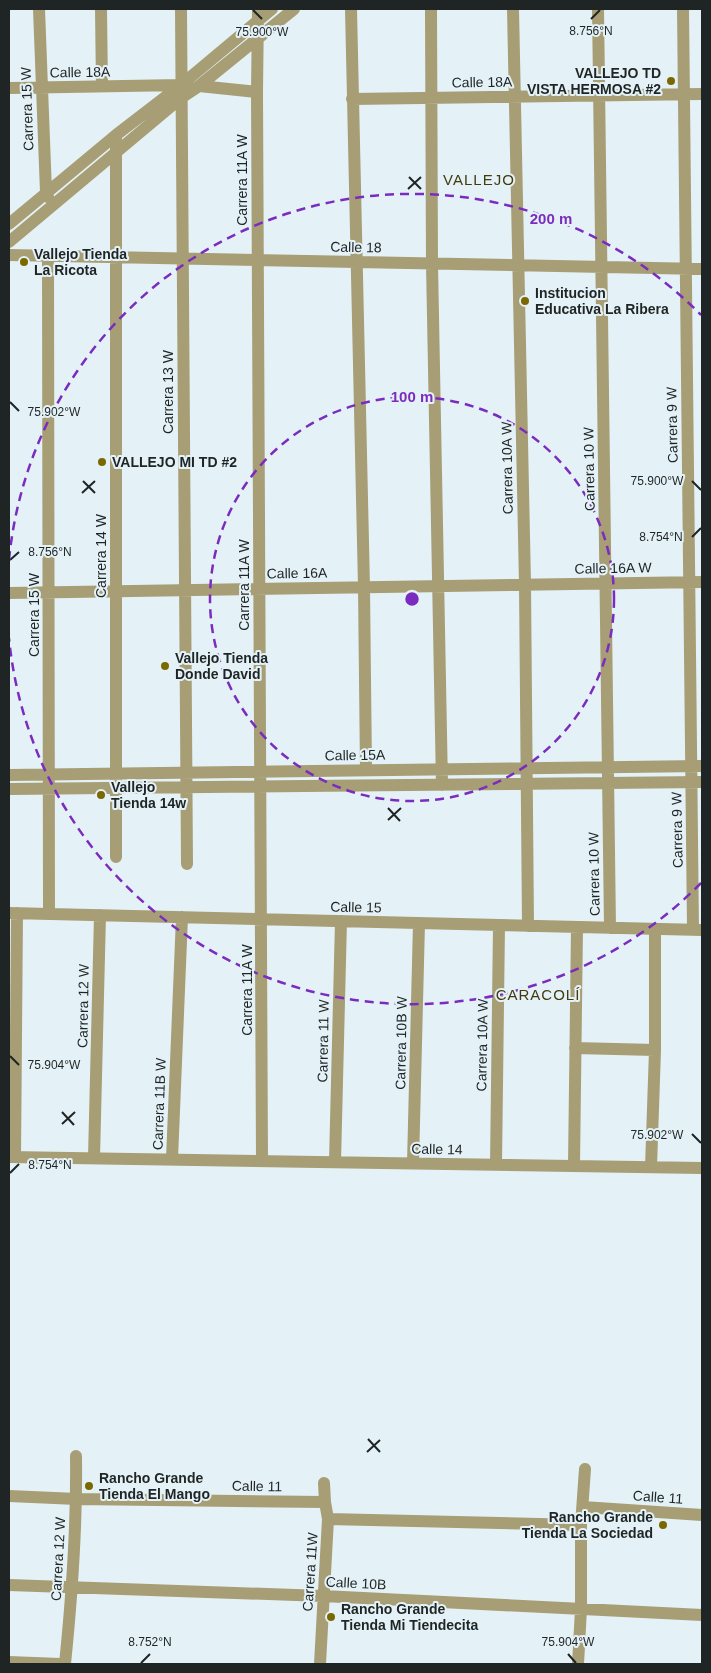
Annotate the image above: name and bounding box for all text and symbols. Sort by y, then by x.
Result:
text: 8.756°N [569,24,613,38]
text: 75.900°W [236,25,289,39]
street label: Calle 18A [50,63,111,81]
place label: VALLEJO TD VISTA HERMOSA #2 [527,65,661,97]
street label: Carrera 15 W [18,66,36,151]
street label: Calle 18A [452,73,513,91]
marker: VALLEJO TD VISTA HERMOSA #2 [665,75,677,87]
street label: Carrera 11A W [234,133,250,226]
district label: VALLEJO [443,171,515,188]
text: 200 m [530,210,572,227]
street label: Calle 18 [330,239,382,255]
place label: Vallejo Tienda La Ricota [34,246,127,278]
marker: Vallejo Tienda La Ricota [18,256,30,268]
place label: Institucion Educativa La Ribera [535,285,669,317]
marker: Institucion Educativa La Ribera [519,295,531,307]
street label: Carrera 13 W [160,349,176,434]
street label: Carrera 9 W [663,386,681,463]
text: 100 m [391,388,433,405]
text: 75.902°W [28,405,81,419]
street label: Carrera 10A W [498,421,516,514]
street label: Carrera 10 W [580,426,598,511]
place label: VALLEJO MI TD #2 [112,454,237,470]
marker: VALLEJO MI TD #2 [96,456,108,468]
text: 75.900°W [631,474,684,488]
street label: Carrera 14 W [93,513,109,598]
text: 8.754°N [639,530,683,544]
street label: Carrera 11A W [236,538,252,631]
text: 8.756°N [28,545,72,559]
street label: Calle 16A W [574,559,652,577]
street label: Calle 16A [267,564,328,582]
street label: Carrera 15 W [26,572,42,657]
centre of rings [403,590,421,608]
place label: Vallejo Tienda Donde David [175,650,268,682]
marker: Vallejo Tienda Donde David [159,660,171,672]
street label: Calle 15A [325,746,386,764]
place label: Vallejo Tienda 14w [111,779,186,811]
marker: Vallejo Tienda 14w [95,789,107,801]
street label: Carrera 9 W [668,791,686,868]
street label: Carrera 10 W [585,831,603,916]
street label: Calle 15 [330,899,382,915]
street label: Carrera 11A W [239,943,255,1036]
street label: Carrera 12 W [74,963,92,1048]
district label: CARACOLÍ [496,986,580,1003]
street label: Carrera 10B W [392,995,410,1090]
street label: Carrera 10A W [473,998,491,1091]
street label: Carrera 11 W [314,999,332,1083]
street label: Carrera 11B W [149,1057,169,1150]
text: 75.904°W [28,1058,81,1072]
text: 75.902°W [631,1128,684,1142]
street label: Calle 14 [411,1141,463,1157]
text: 8.754°N [28,1158,72,1172]
place label: Rancho Grande Tienda El Mango [99,1470,210,1502]
street label: Calle 11 [232,1478,283,1494]
marker: Rancho Grande Tienda El Mango [83,1480,95,1492]
street label: Calle 11 [632,1487,684,1507]
place label: Rancho Grande Tienda La Sociedad [522,1509,653,1541]
street label: Carrera 12 W [48,1516,68,1601]
marker: Rancho Grande Tienda La Sociedad [657,1519,669,1531]
street label: Carrera 11W [299,1531,321,1612]
street label: Calle 10B [325,1573,387,1593]
place label: Rancho Grande Tienda Mi Tiendecita [341,1601,478,1633]
marker: Rancho Grande Tienda Mi Tiendecita [325,1611,337,1623]
text: 8.752°N [128,1635,172,1649]
text: 75.904°W [542,1635,595,1649]

